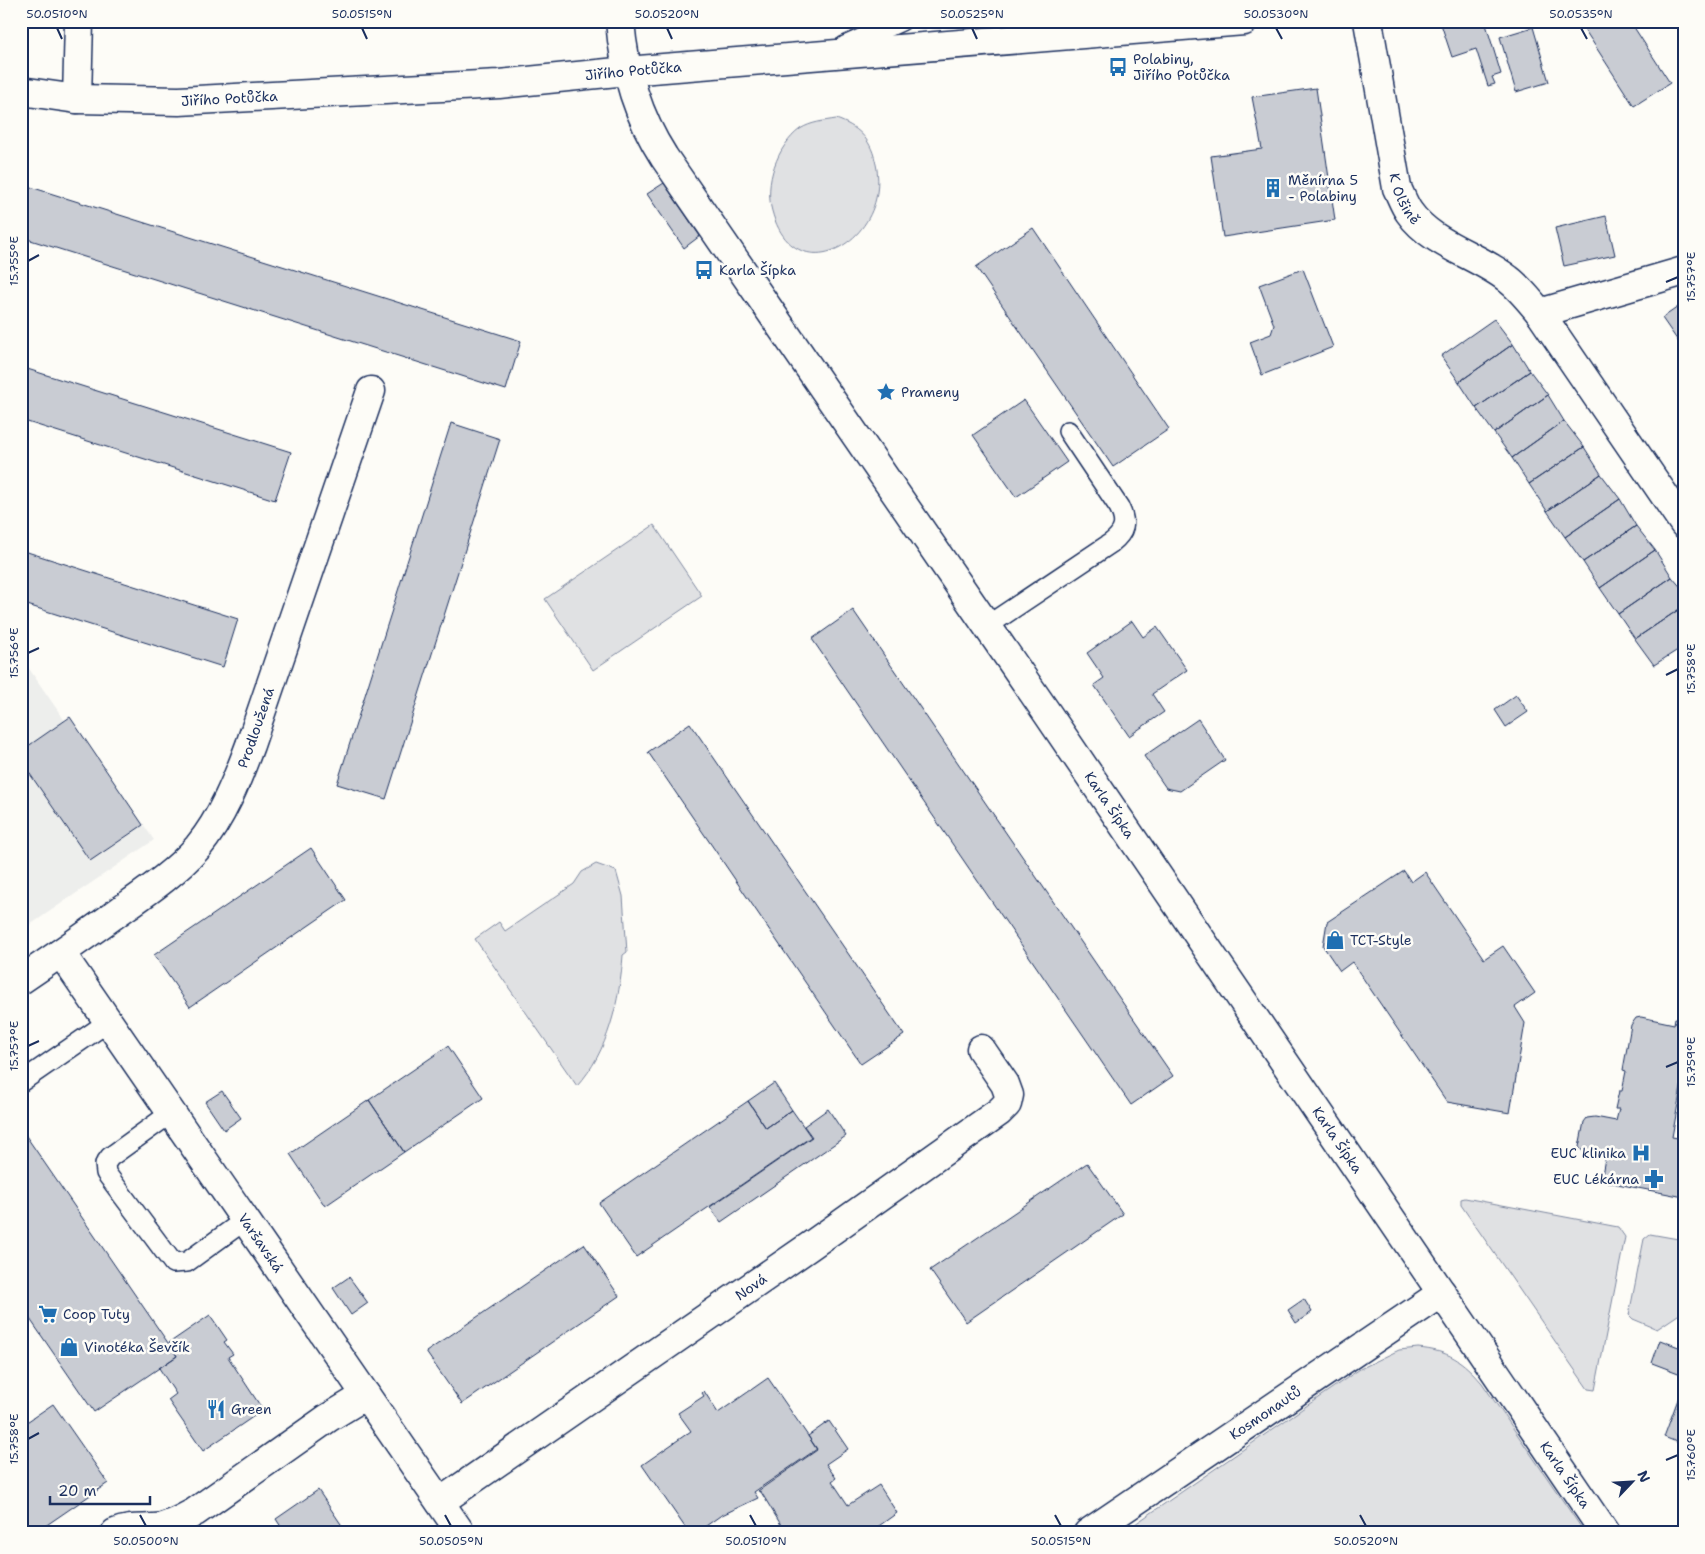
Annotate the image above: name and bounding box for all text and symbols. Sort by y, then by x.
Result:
text: 50.0510°N [26,6,88,22]
text: 50.0515°N [332,6,392,22]
text: 50.0520°N [635,6,699,22]
text: 50.0525°N [940,6,1004,22]
text: 50.0530°N [1244,6,1308,22]
text: 50.0535°N [1549,6,1613,22]
place label: Polabiny, Jiřího Potůčka [1133,50,1230,84]
bus stop icon: Polabiny, Jiřího Potůčka [1107,56,1129,78]
street label: Jiřího Potůčka [584,58,683,84]
street label: Jiřího Potůčka [180,87,279,110]
place label: Měnírna 5 - Polabiny [1288,171,1358,205]
street label: K Olšině [1386,172,1424,228]
building icon: Měnírna 5 - Polabiny [1262,177,1284,199]
text: 15.755°E [6,236,22,286]
text: 15.757°E [1683,252,1699,302]
bus stop icon: Karla Šípka [693,259,715,281]
place label: Karla Šípka [719,261,796,279]
place icon: Prameny [875,381,897,403]
place label: Prameny [901,383,960,401]
text: 15.756°E [6,627,22,679]
text: 15.758°E [1683,644,1699,694]
street label: Prodloužená [233,685,278,771]
street label: Karla Šípka [1081,768,1139,842]
shop icon: TCT-Style [1324,929,1346,951]
place label: TCT-Style [1350,931,1412,949]
text: 15.757°E [6,1021,22,1071]
text: 15.759°E [1683,1037,1699,1087]
street label: Karla Šípka [1308,1103,1367,1177]
hospital icon: EUC klinika [1630,1142,1652,1164]
place label: EUC klinika [1550,1144,1626,1162]
pharmacy icon: EUC Lékárna [1643,1168,1665,1190]
place label: EUC Lékárna [1553,1170,1639,1188]
street label: Varšavská [234,1210,288,1276]
street label: Nová [731,1269,770,1304]
supermarket icon: Coop Tuty [37,1303,59,1325]
place label: Coop Tuty [63,1305,130,1323]
shop icon: Vinotéka Ševčík [58,1336,80,1358]
place label: Vinotéka Ševčík [84,1338,190,1356]
street label: Kosmonautů [1226,1382,1304,1444]
restaurant icon: Green [205,1398,227,1420]
place label: Green [231,1400,272,1418]
text: 15.758°E [6,1414,22,1464]
text: 15.760°E [1683,1429,1699,1481]
street label: Karla Šípka [1536,1438,1595,1512]
north arrow [1608,1456,1658,1506]
text: N [1633,1468,1654,1485]
scale bar [50,1474,150,1506]
text: 20 m [58,1481,97,1501]
text: 50.0500°N [113,1533,179,1549]
text: 50.0505°N [419,1533,483,1549]
text: 50.0510°N [725,1533,787,1549]
text: 50.0515°N [1031,1533,1091,1549]
text: 50.0520°N [1334,1533,1398,1549]

